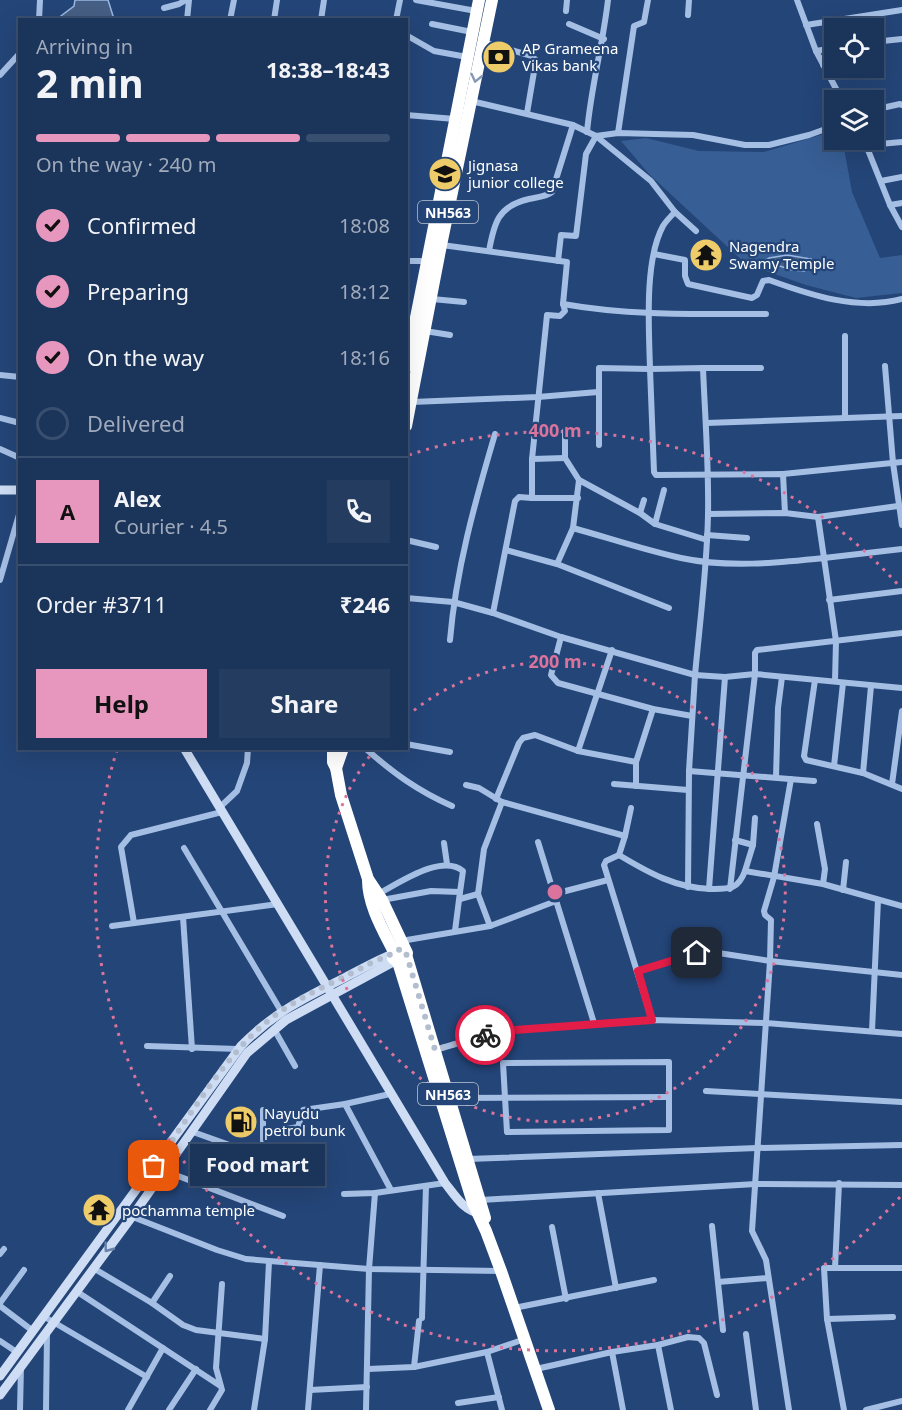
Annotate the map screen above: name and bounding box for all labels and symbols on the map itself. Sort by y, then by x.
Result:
place label: AP Grameena Vikas bank [522,38,618,75]
bank icon: AP Grameena Vikas bank [481,39,517,75]
one-way arrow [470,73,483,83]
place label: Jignasa junior college [466,155,564,192]
school or university icon: Jignasa junior college [427,156,463,192]
road number: NH563 [418,201,478,223]
place label: Nagendra Swamy Temple [729,236,834,273]
temple icon: Nagendra Swamy Temple [688,237,724,273]
text: 400 m [528,418,582,442]
text: 200 m [528,649,582,673]
centre of rings [545,882,565,902]
pin [671,927,722,978]
courier [455,1005,515,1065]
road number: NH563 [418,1083,478,1105]
place label: Nayudu petrol bunk [264,1103,346,1140]
fuel station icon: Nayudu petrol bunk [223,1104,259,1140]
pin [128,1140,179,1191]
callout: Food mart [190,1145,325,1187]
temple icon: pochamma temple [81,1192,117,1228]
place label: pochamma temple [122,1200,255,1220]
one-way arrow [104,1242,115,1253]

